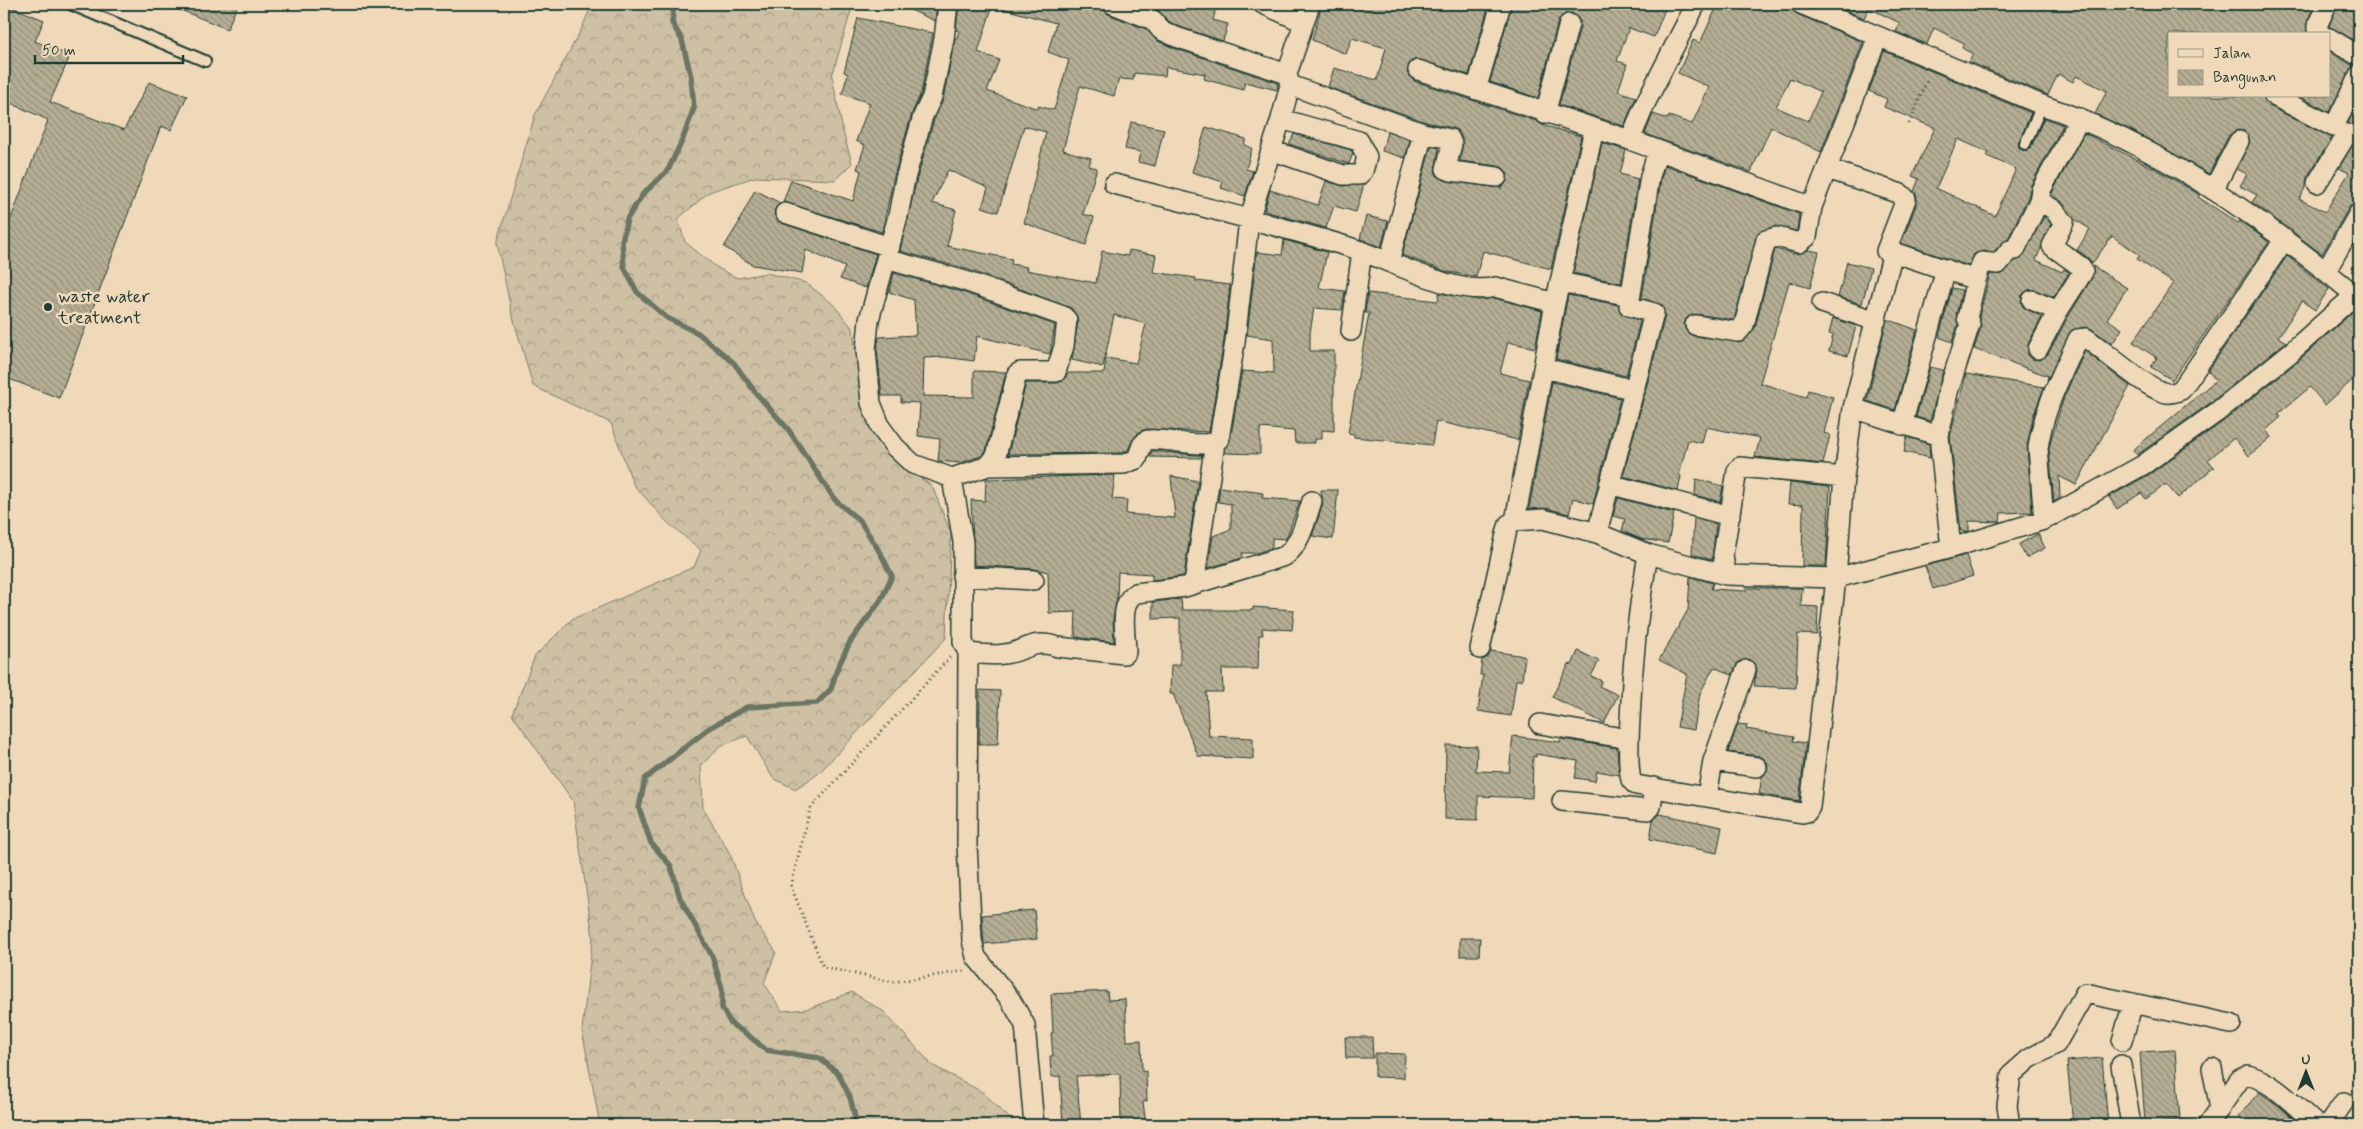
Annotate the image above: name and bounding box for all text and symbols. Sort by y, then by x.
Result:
scale bar [35,32,182,64]
legend [2168,32,2330,98]
text: 50 m [42,41,76,61]
text: Jalan [2213,44,2252,64]
text: Bangunan [2213,68,2276,89]
place label: waste water treatment [57,285,150,330]
marker: waste water treatment [42,301,54,313]
north arrow [2280,1046,2330,1096]
text: U [2301,1051,2311,1069]

